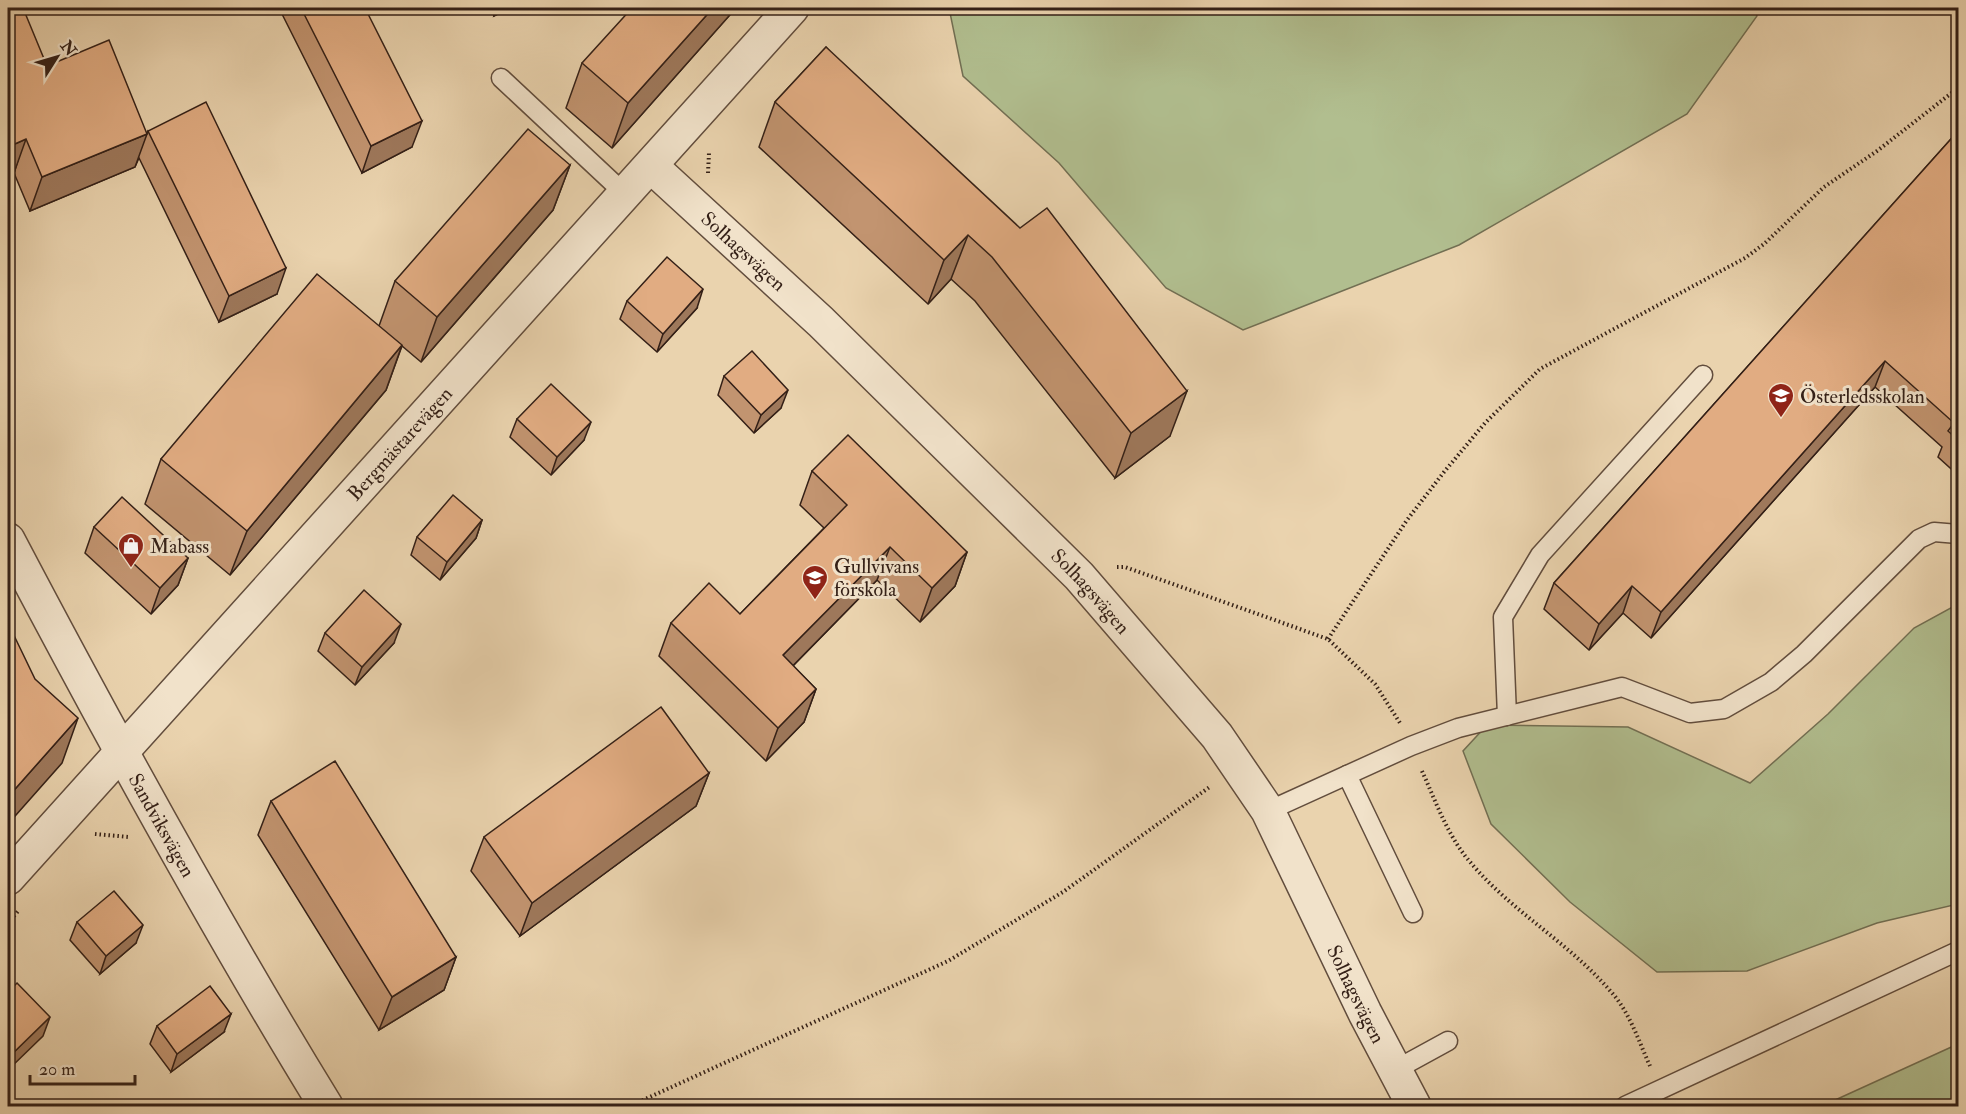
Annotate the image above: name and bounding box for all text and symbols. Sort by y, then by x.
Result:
north arrow [27,27,87,87]
text: N [55,36,81,61]
street label: Solhagsvägen [696,206,792,296]
street label: Bergmästarevägen [342,381,457,506]
school or university icon: Österledsskolan [1766,381,1796,419]
place label: Österledsskolan [1800,384,1925,409]
shop icon: Mabass [116,531,146,569]
place label: Mabass [150,534,209,559]
street label: Solhagsvägen [1046,543,1136,639]
place label: Gullvivans förskola [834,554,919,602]
school or university icon: Gullvivans förskola [800,563,830,601]
street label: Sandviksvägen [123,769,201,881]
street label: Solhagsvägen [1322,941,1391,1047]
scale bar [30,1048,135,1086]
text: 20 m [39,1058,75,1081]

